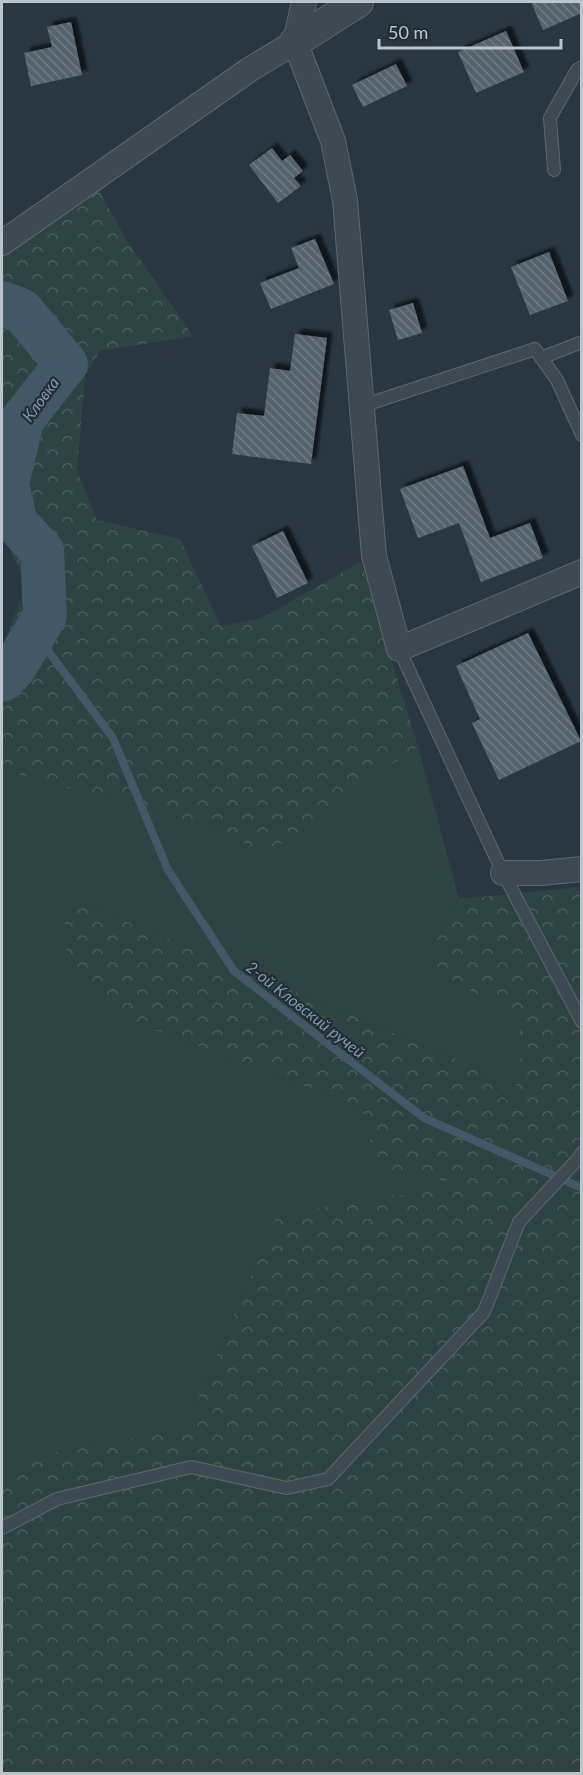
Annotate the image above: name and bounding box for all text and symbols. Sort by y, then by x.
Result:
scale bar [379,12,560,50]
text: 50 m [388,21,428,43]
water label: Кловка [18,373,62,425]
water label: 2-ой Кловский ручей [243,957,369,1061]

